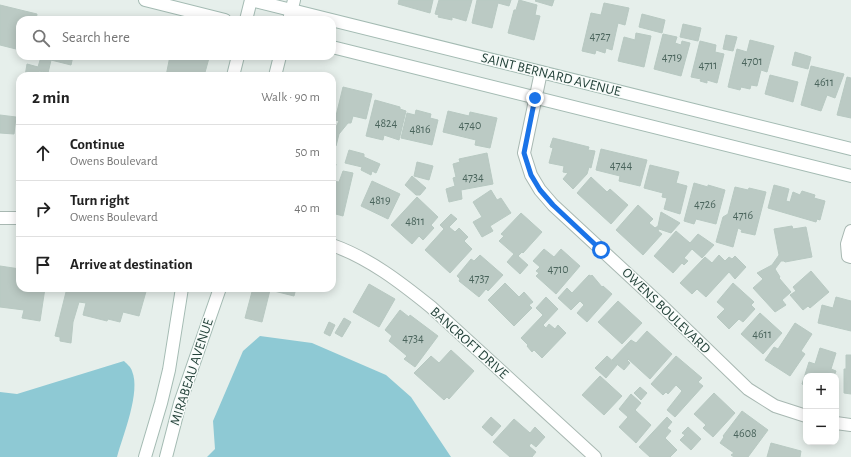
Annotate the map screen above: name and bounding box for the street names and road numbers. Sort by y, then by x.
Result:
street label: SAINT BERNARD AVENUE [480,51,622,99]
street label: OWENS BOULEVARD [619,265,713,357]
street label: BANCROFT DRIVE [427,305,511,382]
street label: MIRABEAU AVENUE [168,317,216,427]

